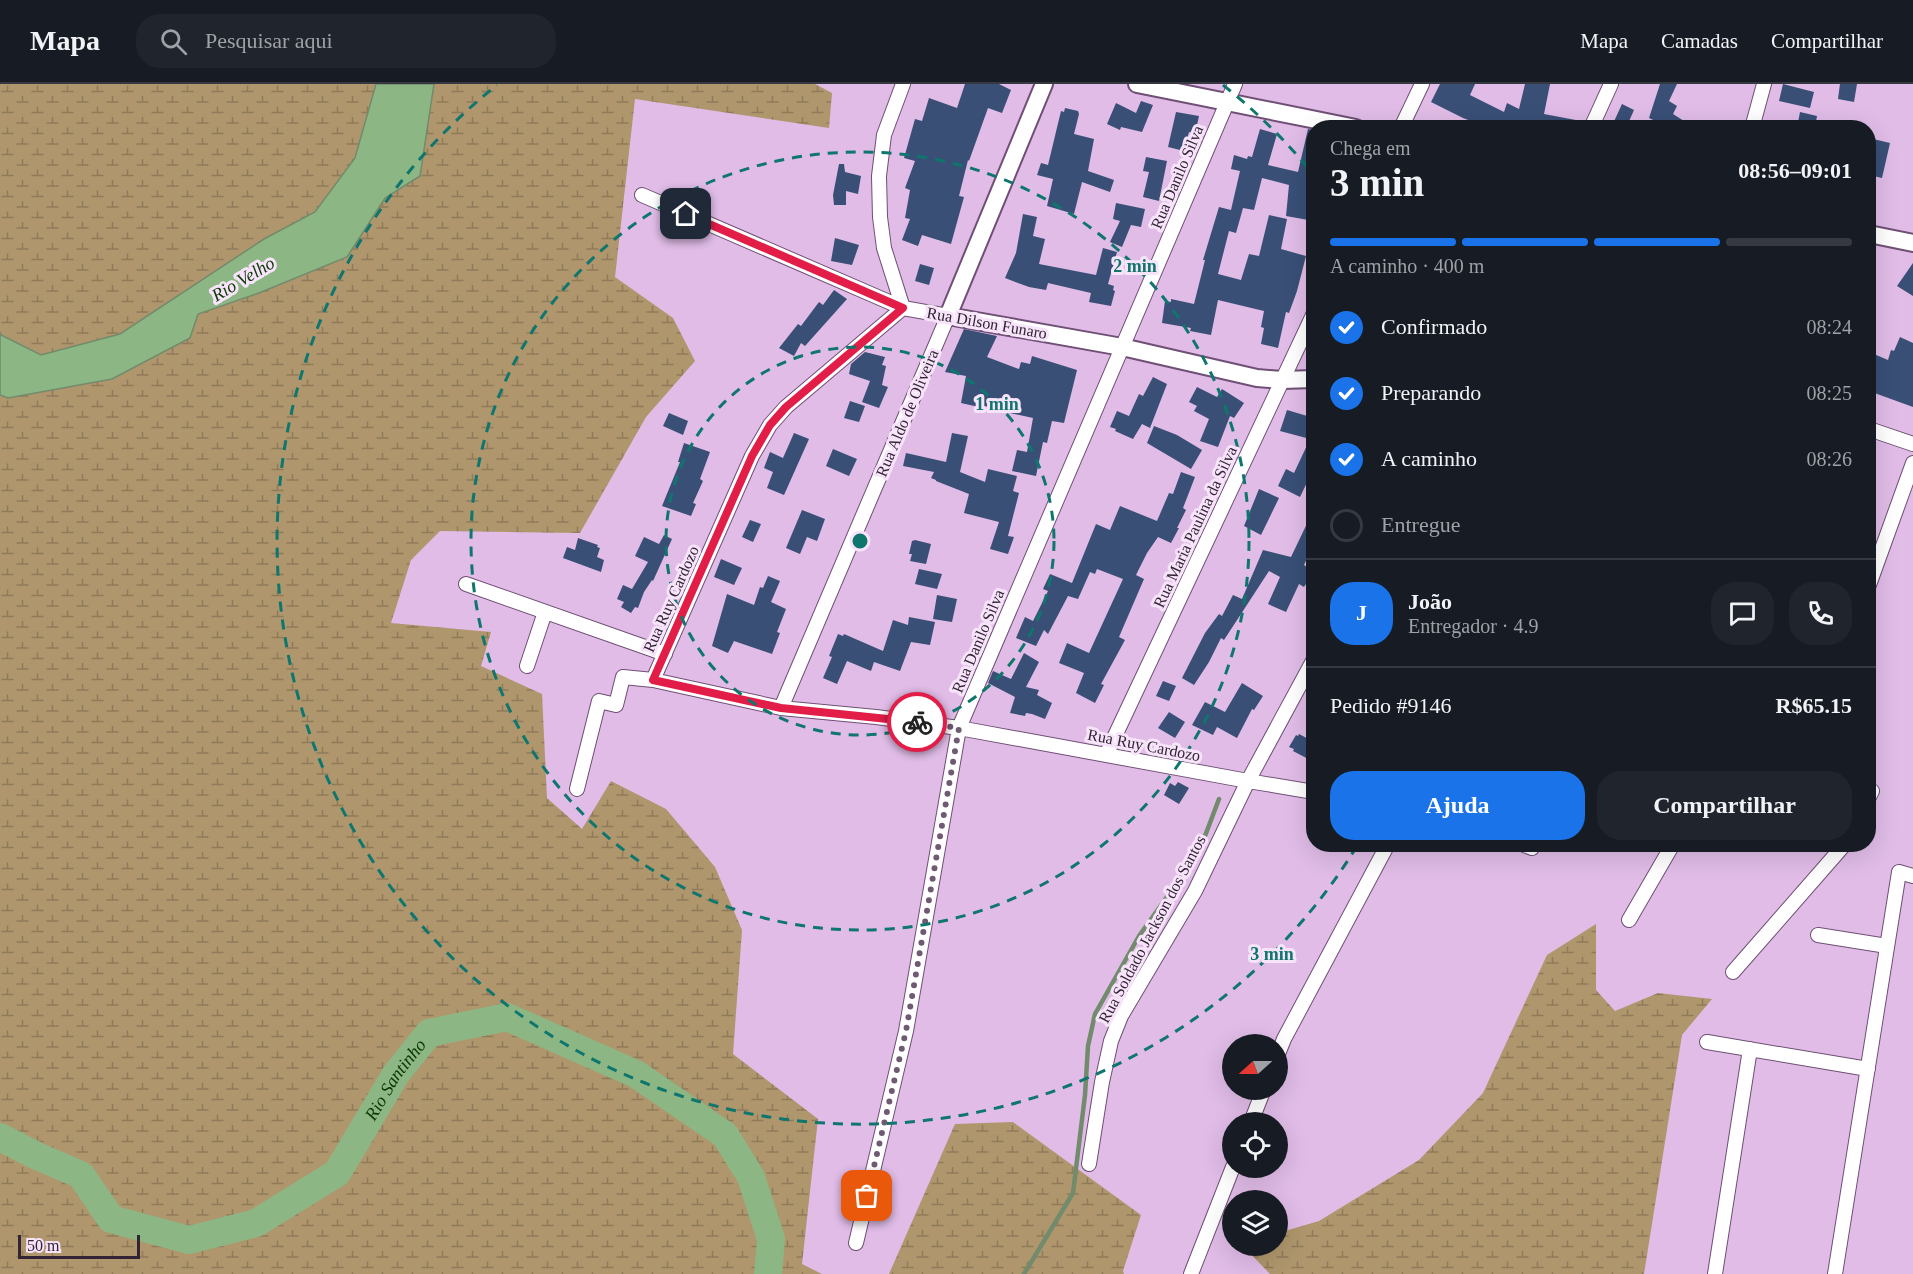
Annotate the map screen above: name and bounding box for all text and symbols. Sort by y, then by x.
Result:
search box [136,14,556,68]
text: Mapa [30,25,100,56]
icon: search [157,25,190,58]
text: Pesquisar aqui [205,28,333,53]
text: Mapa [1580,29,1628,53]
text: Camadas [1661,29,1738,53]
text: Compartilhar [1771,29,1883,53]
street label: Rua Danilo Silva [1148,123,1206,231]
text: Chega em [1330,137,1411,159]
text: 08:56–09:01 [1738,158,1852,183]
text: 3 min [1330,161,1424,204]
pin [660,188,711,239]
icon: home [669,197,702,230]
water label: Rio Velho [207,253,278,306]
text: A caminho · 400 m [1330,255,1484,277]
text: 2 min [1113,256,1157,276]
street label: Rua Dilson Funaro [926,304,1048,342]
icon: check [1330,311,1363,344]
text: Confirmado [1381,314,1487,339]
text: 08:24 [1806,316,1852,338]
street label: Rua Aldo de Oliveira [873,347,941,479]
icon: check [1330,377,1363,410]
text: Preparando [1381,380,1481,405]
text: 08:25 [1806,382,1852,404]
text: 1 min [975,394,1019,414]
icon: check [1330,443,1363,476]
street label: Rua Maria Paulina da Silva [1150,444,1240,610]
text: A caminho [1381,446,1477,471]
text: 08:26 [1806,448,1852,470]
text: Entregue [1381,512,1460,537]
centre of rings [850,531,870,551]
street label: Rua Ruy Cardozo [640,543,703,655]
button: chat [1711,582,1774,645]
button: phone [1789,582,1852,645]
street label: Rua Danilo Silva [949,587,1007,695]
text: João [1408,589,1452,614]
text: J [1356,600,1367,625]
text: Entregador · 4.9 [1408,615,1539,637]
courier [887,692,947,752]
text: Pedido #9146 [1330,693,1452,718]
text: R$65.15 [1776,693,1852,718]
icon: bike [901,706,934,739]
street label: Rua Ruy Cardozo [1086,726,1202,765]
button: Ajuda [1330,771,1585,840]
button: Compartilhar [1597,771,1852,840]
street label: Rua Soldado Jackson dos Santos [1095,832,1209,1026]
text: 3 min [1250,944,1294,964]
north arrow [1222,1034,1288,1100]
map controls [1222,1034,1288,1256]
water label: Rio Santinho [360,1035,430,1125]
button: locate [1222,1112,1288,1178]
pin [841,1170,892,1221]
icon: bag [850,1179,883,1212]
button: layers [1222,1190,1288,1256]
scale bar [18,1232,140,1260]
text: 50 m [27,1237,59,1254]

